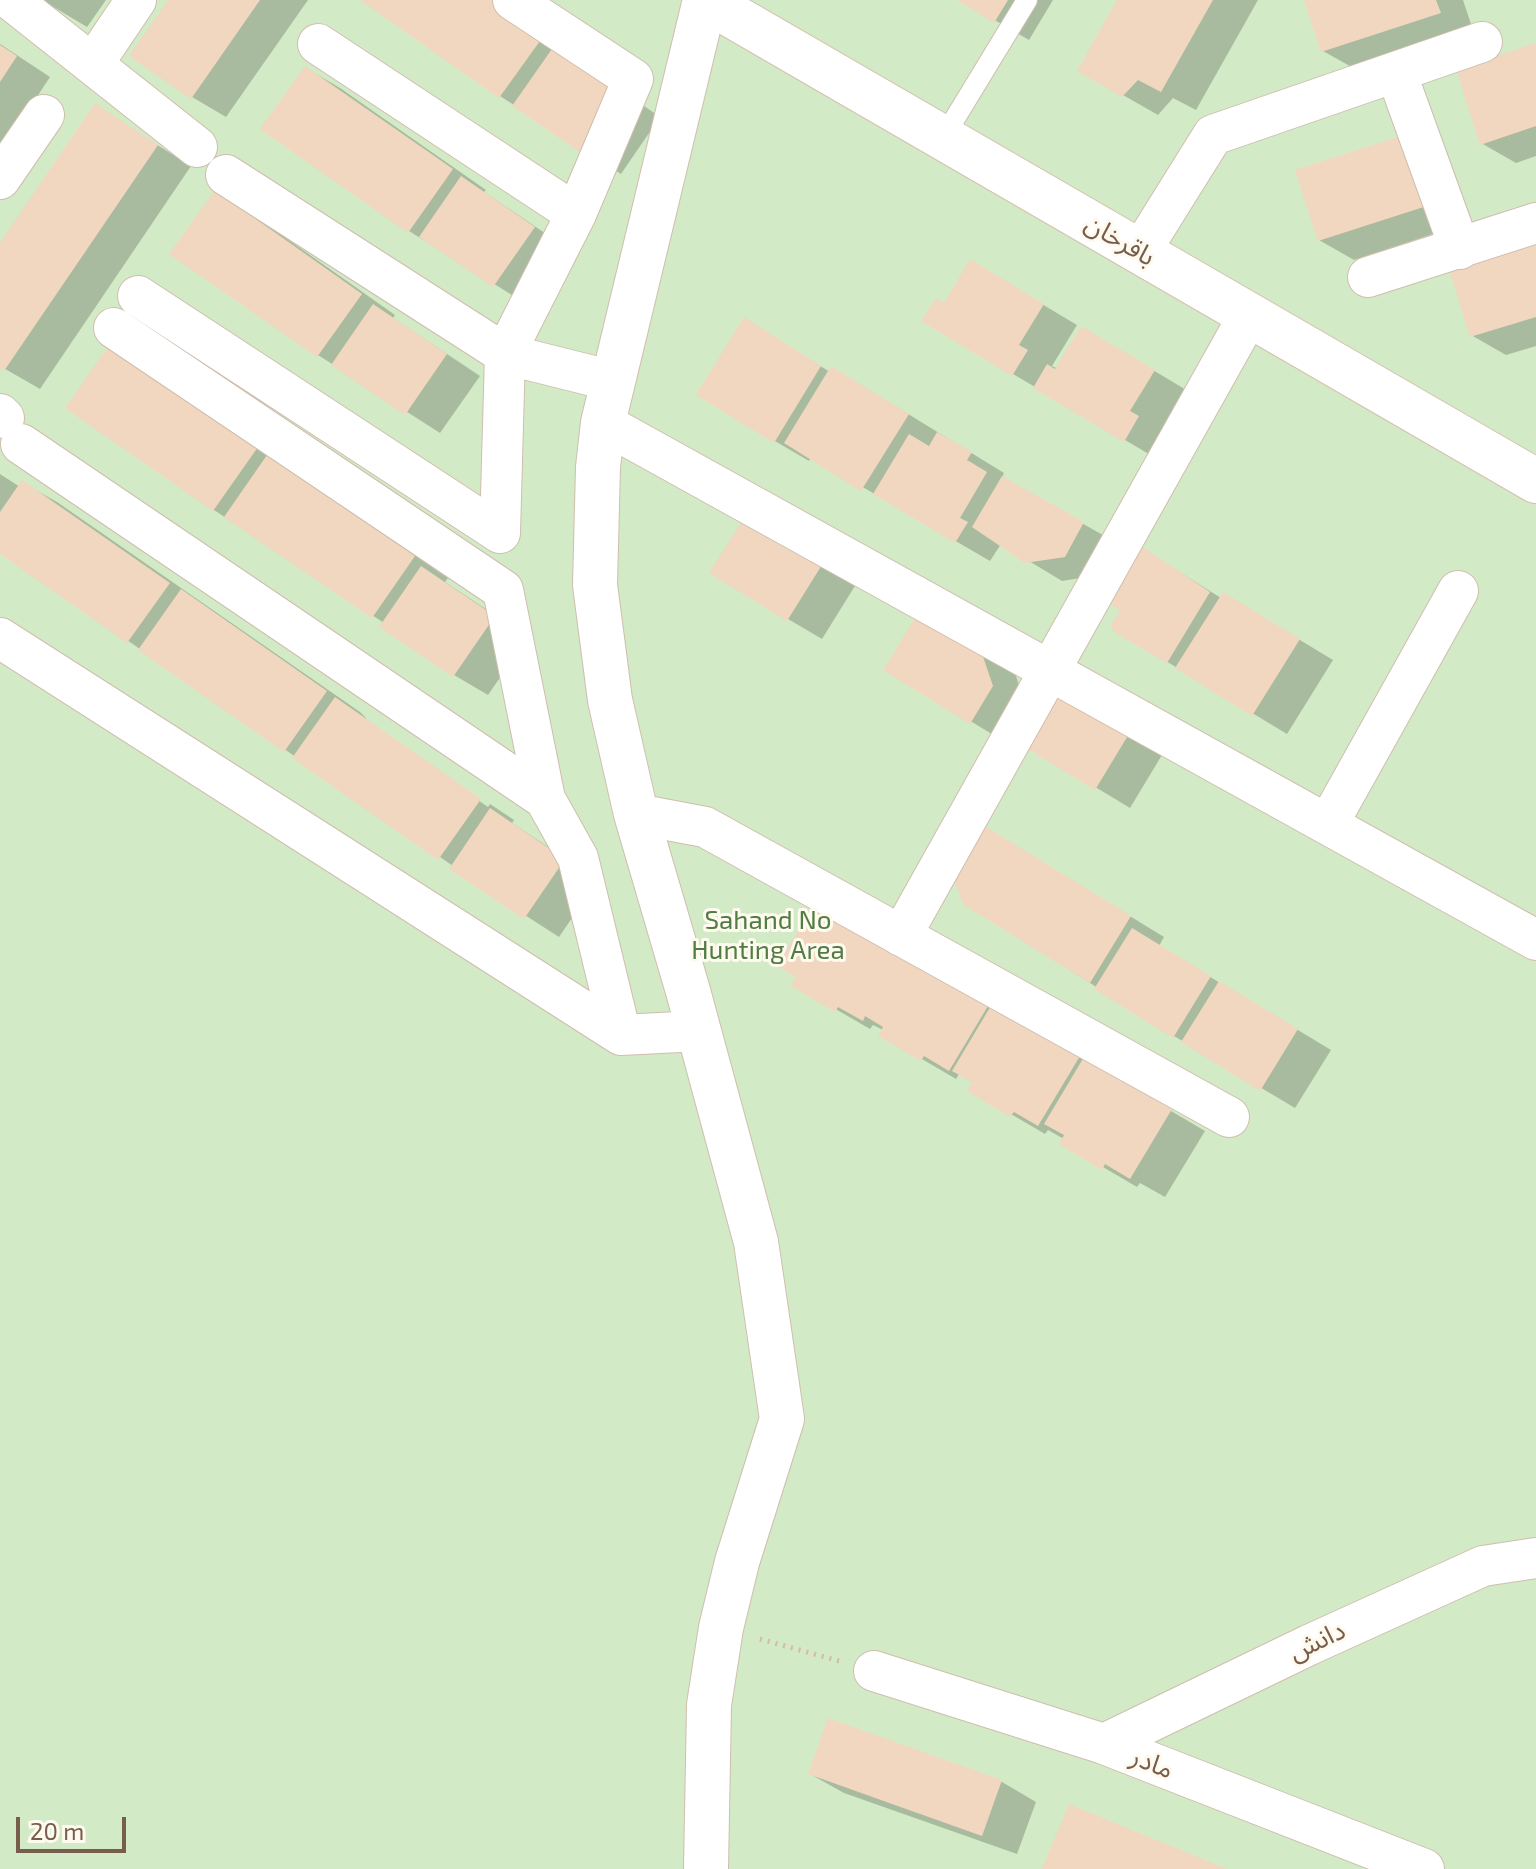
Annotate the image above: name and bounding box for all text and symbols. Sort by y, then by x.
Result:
street label: باقرخان [1079,207,1161,273]
park label: Sahand No Hunting Area [691,904,845,966]
street label: دانش [1284,1614,1350,1668]
street label: مادر [1126,1741,1178,1785]
scale bar [20,1801,130,1851]
text: 20 m [30,1816,84,1845]

